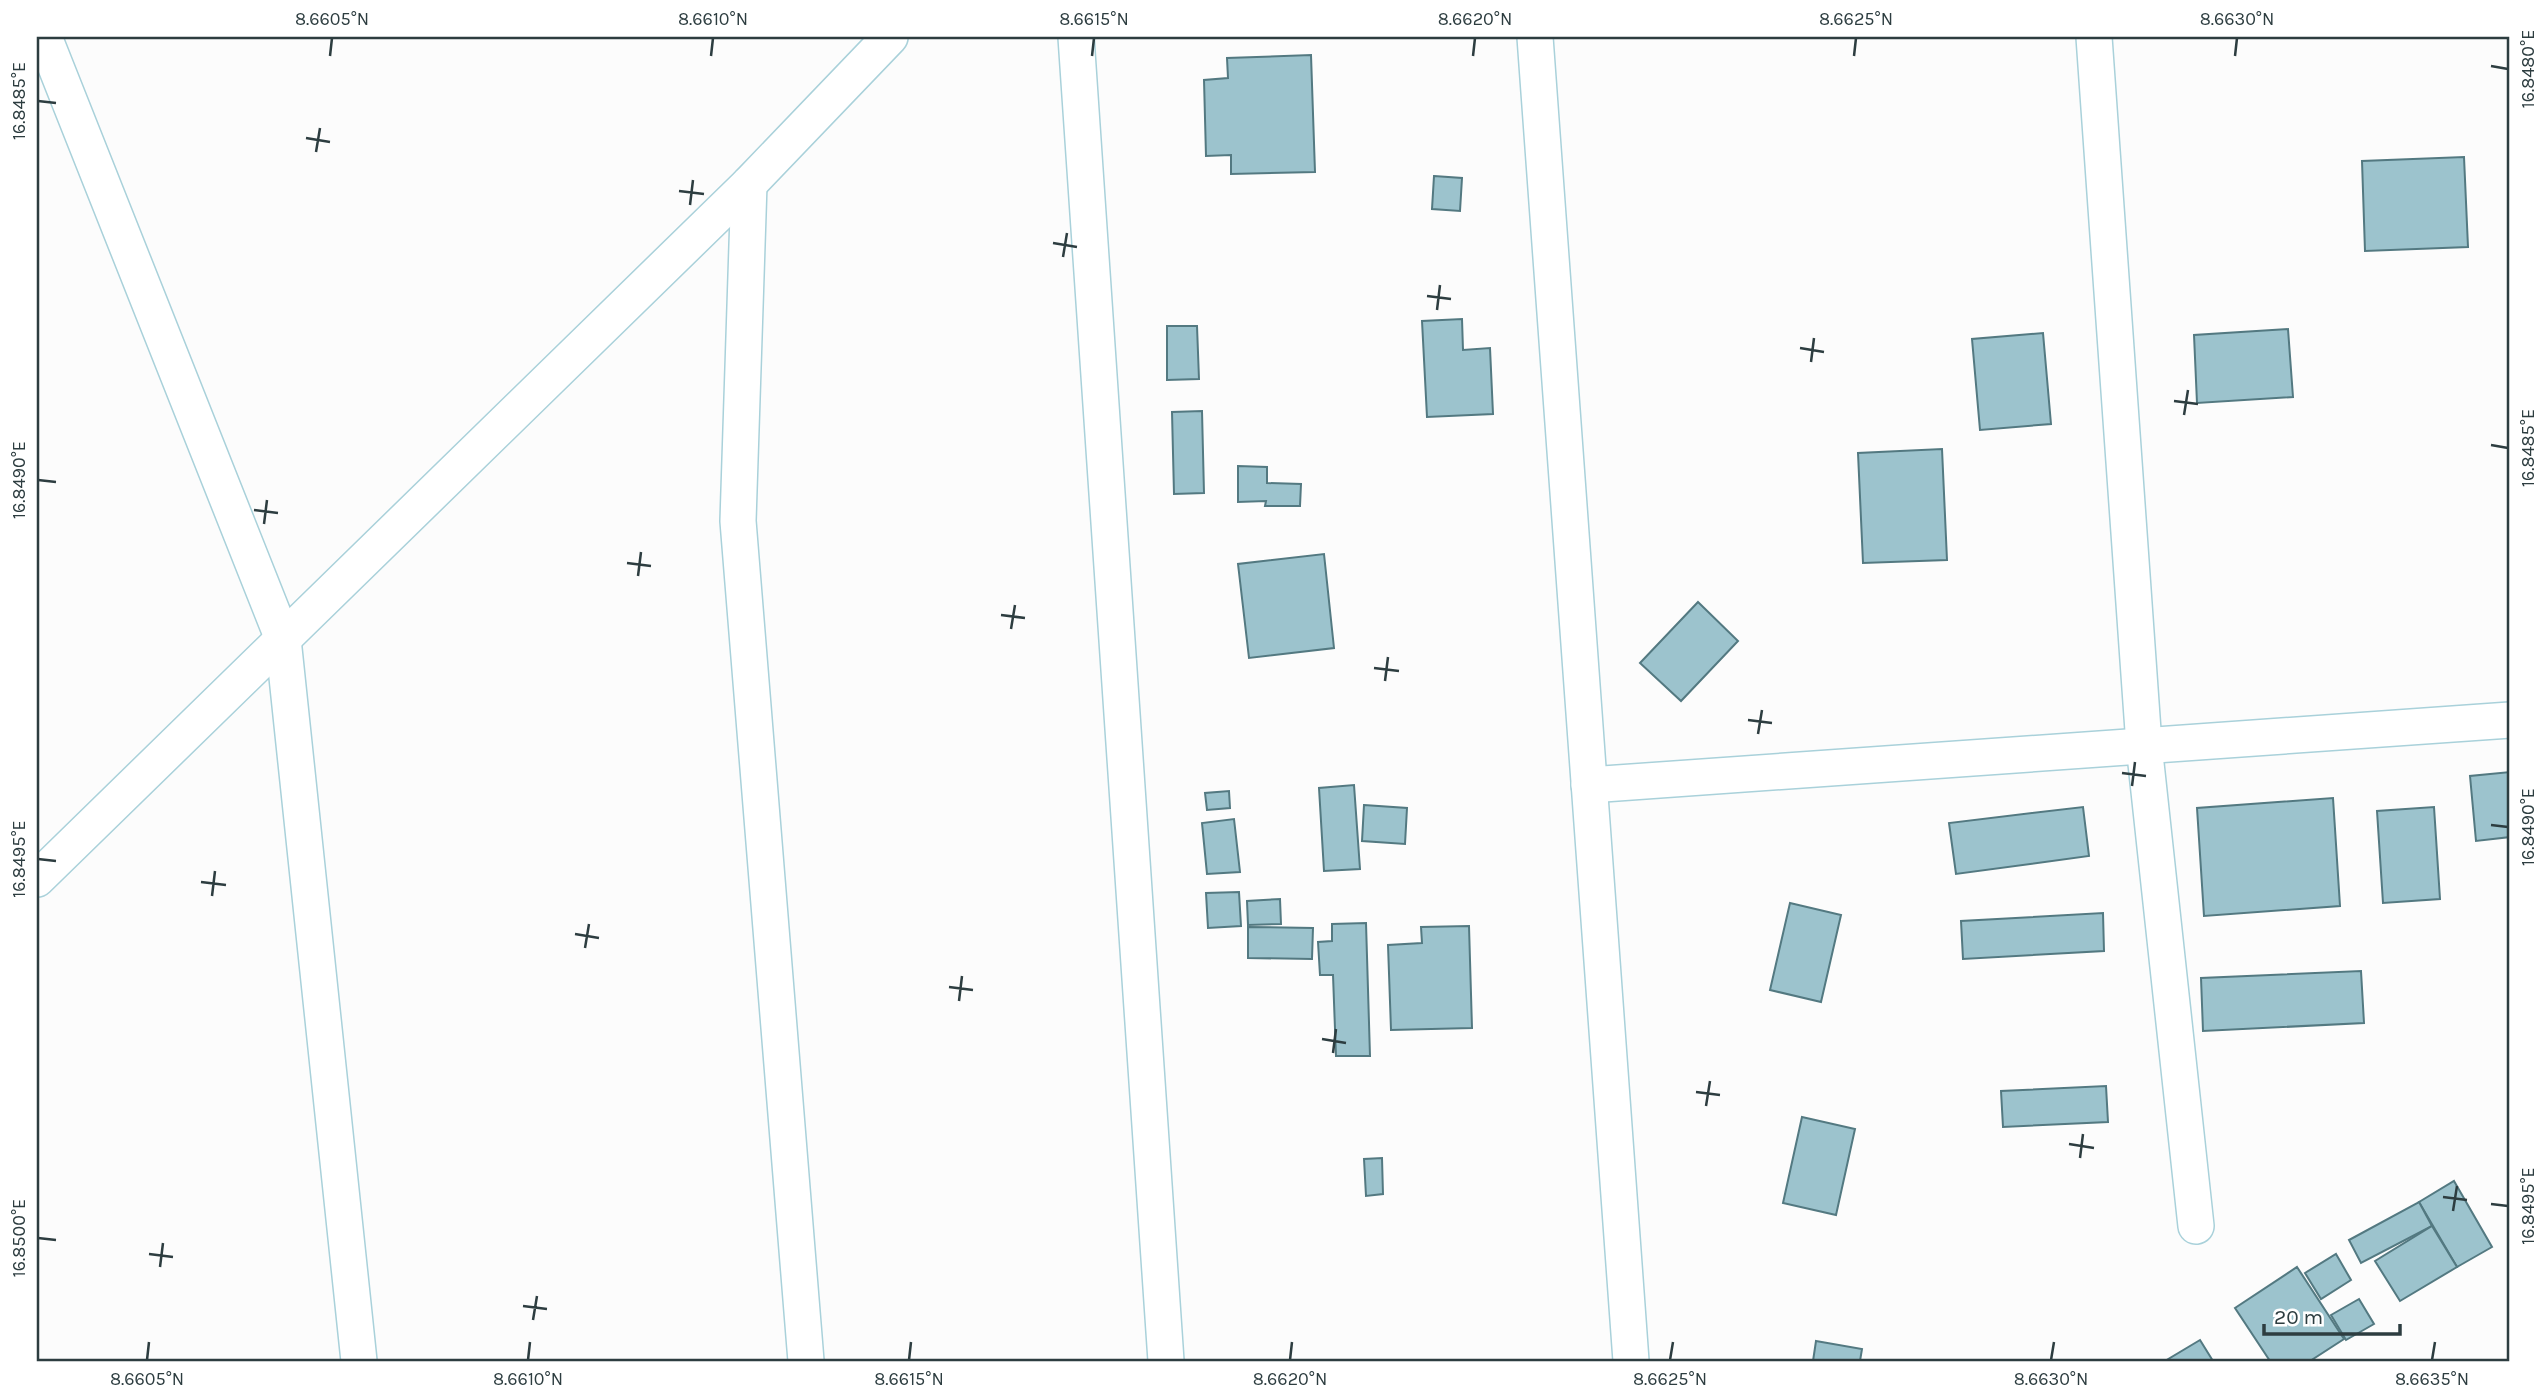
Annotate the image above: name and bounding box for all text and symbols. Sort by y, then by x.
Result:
text: 8.6605°N [295,8,369,30]
text: 8.6610°N [678,8,748,30]
text: 8.6615°N [1059,8,1129,30]
text: 8.6620°N [1438,8,1512,30]
text: 8.6625°N [1819,8,1893,30]
text: 8.6630°N [2200,8,2274,30]
text: 16.8480°E [2517,30,2539,108]
text: 16.8485°E [8,62,30,140]
text: 16.8485°E [2517,409,2539,487]
text: 16.8490°E [8,441,30,519]
text: 16.8490°E [2517,788,2539,866]
text: 16.8495°E [8,820,30,898]
text: 16.8495°E [2517,1167,2539,1245]
text: 16.8500°E [8,1199,30,1277]
scale bar [2264,1293,2400,1337]
text: 20 m [2274,1305,2323,1329]
text: 8.6605°N [110,1368,184,1390]
text: 8.6610°N [493,1368,563,1390]
text: 8.6615°N [874,1368,944,1390]
text: 8.6620°N [1253,1368,1327,1390]
text: 8.6625°N [1633,1368,1707,1390]
text: 8.6630°N [2014,1368,2088,1390]
text: 8.6635°N [2395,1368,2469,1390]

